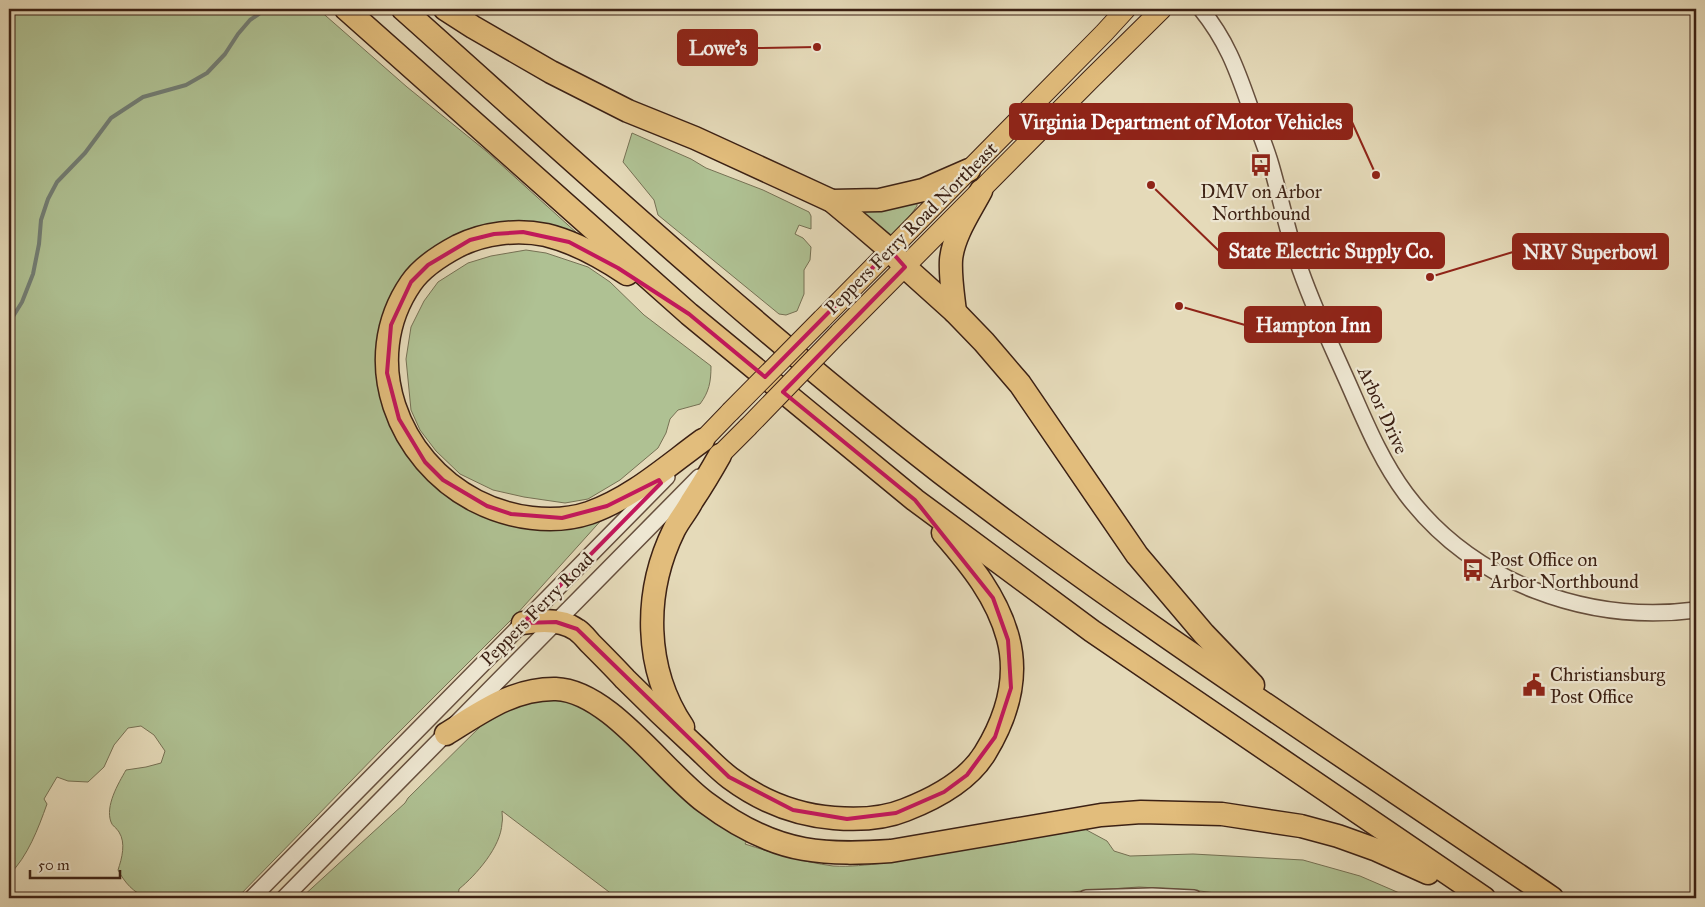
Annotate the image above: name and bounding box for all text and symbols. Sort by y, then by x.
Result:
callout: Lowe's [678,30,757,65]
text: Lowe's [689,36,748,60]
callout: Virginia Department of Motor Vehicles [1010,104,1352,139]
text: Virginia Department of Motor Vehicles [1019,110,1343,135]
street label: Peppers Ferry Road Northeast [820,137,1002,319]
bus stop icon: DMV on Arbor Northbound [1248,152,1274,178]
place label: DMV on Arbor Northbound [1200,180,1323,225]
callout: State Electric Supply Co. [1219,233,1444,268]
callout: NRV Superbowl [1513,234,1668,269]
text: State Electric Supply Co. [1229,239,1433,264]
text: NRV Superbowl [1523,240,1658,265]
callout: Hampton Inn [1245,307,1381,342]
text: Hampton Inn [1255,313,1371,338]
street label: Arbor Drive [1352,362,1413,458]
street label: Peppers Ferry Road [475,547,599,671]
place label: Post Office on Arbor Northbound [1489,548,1639,593]
bus stop icon: Post Office on Arbor Northbound [1460,557,1486,583]
place label: Christiansburg Post Office [1550,663,1665,708]
public building icon: Christiansburg Post Office [1521,672,1547,698]
scale bar [30,847,120,879]
text: 50 m [38,856,70,874]

